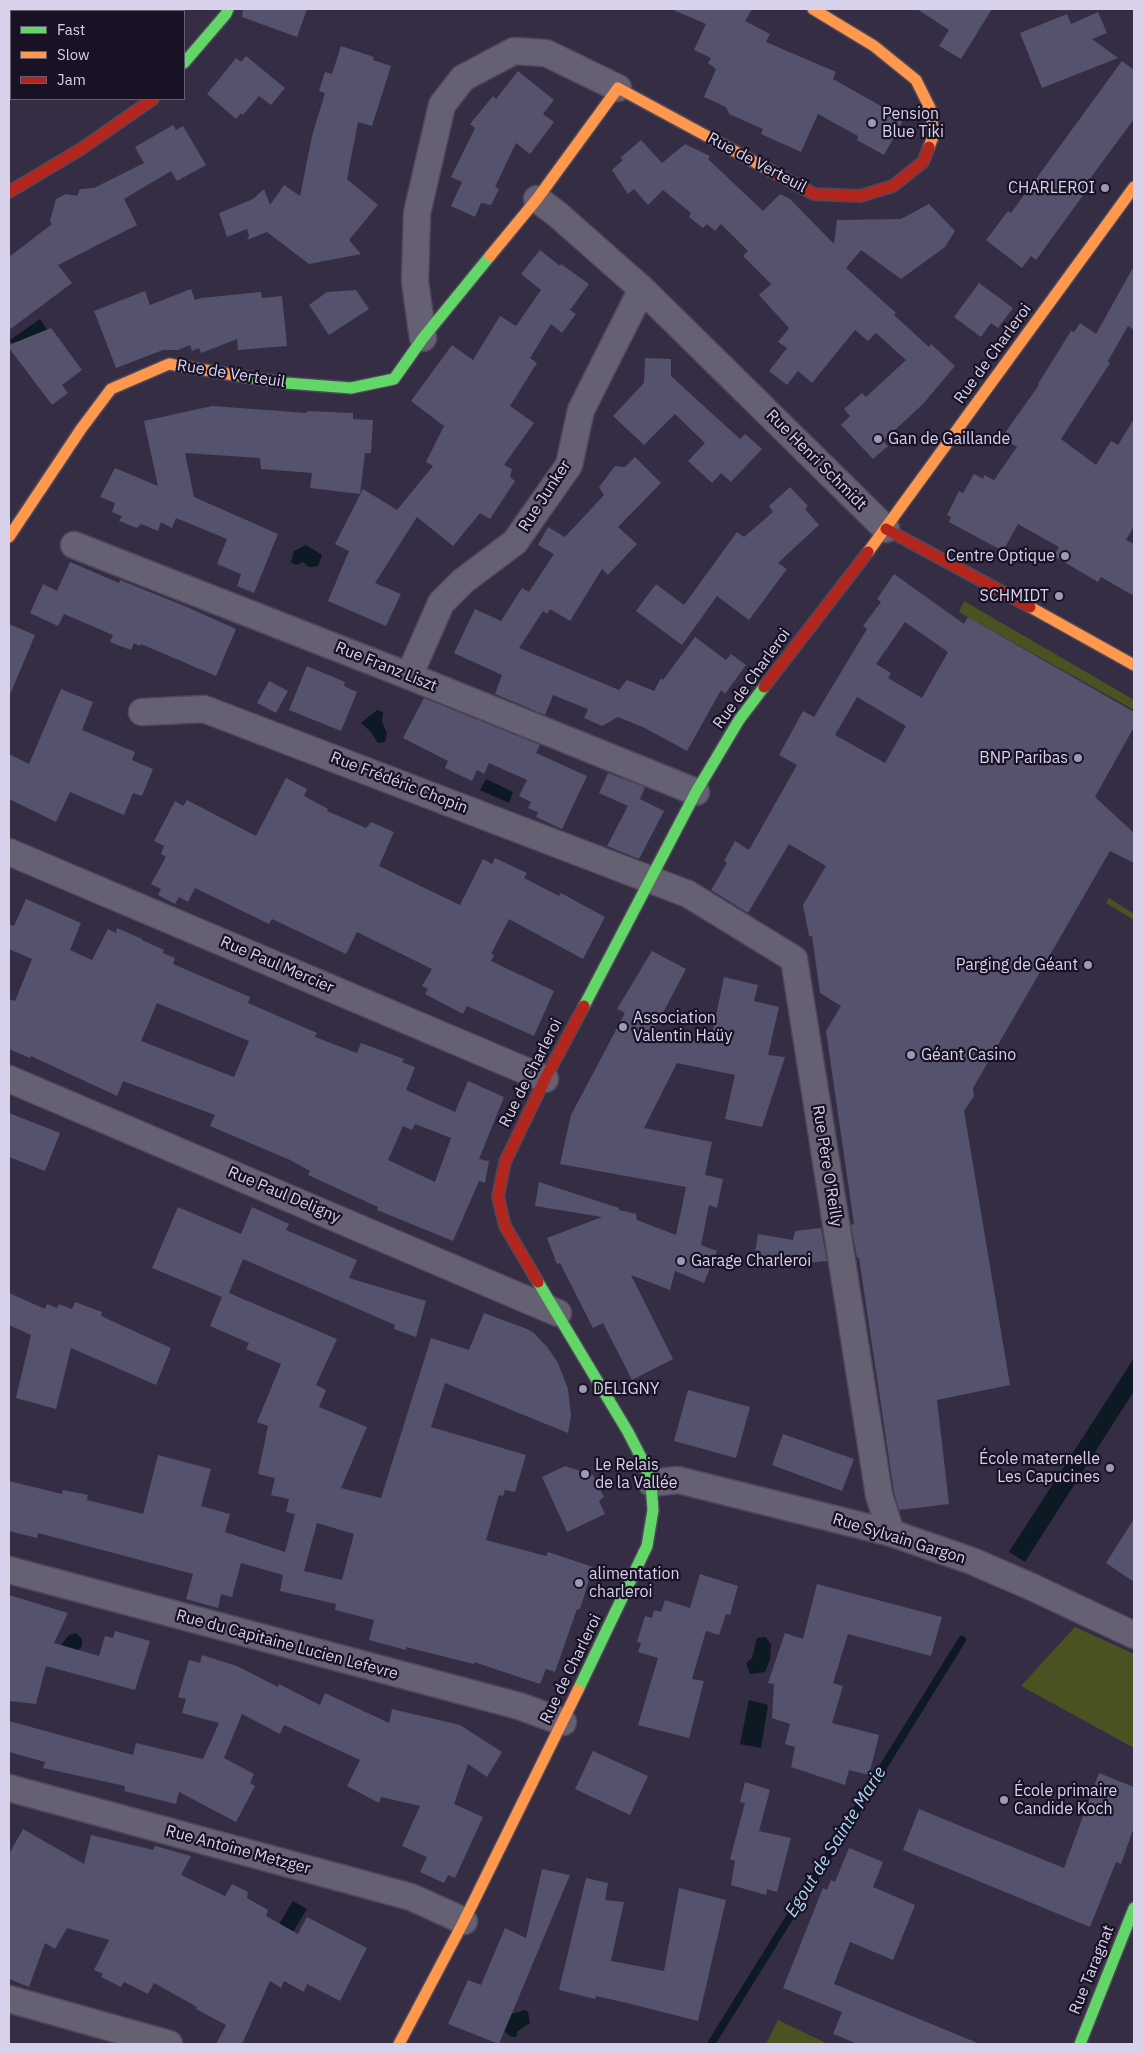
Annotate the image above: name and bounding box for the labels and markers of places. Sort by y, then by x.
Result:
place label: Pension Blue Tiki [882,104,944,142]
marker: Pension Blue Tiki [866,117,878,129]
place label: CHARLEROI [1008,178,1095,198]
marker: CHARLEROI [1099,182,1111,194]
place label: Gan de Gaillande [888,429,1010,449]
marker: Gan de Gaillande [872,433,884,445]
place label: Centre Optique [946,546,1055,566]
marker: Centre Optique [1059,550,1071,562]
place label: SCHMIDT [980,586,1049,606]
marker: SCHMIDT [1053,590,1065,602]
place label: BNP Paribas [979,748,1068,768]
marker: BNP Paribas [1072,752,1084,764]
place label: Parging de Géant [956,955,1078,975]
marker: Parging de Géant [1082,959,1094,971]
place label: Association Valentin Haüy [633,1008,732,1046]
marker: Association Valentin Haüy [617,1021,629,1033]
place label: Géant Casino [921,1045,1016,1065]
marker: Géant Casino [905,1049,917,1061]
place label: Garage Charleroi [691,1251,811,1271]
marker: Garage Charleroi [675,1255,687,1267]
place label: DELIGNY [593,1379,659,1399]
marker: DELIGNY [577,1383,589,1395]
place label: École maternelle Les Capucines [979,1449,1100,1487]
place label: Le Relais de la Vallée [595,1455,678,1493]
marker: École maternelle Les Capucines [1104,1462,1116,1474]
marker: Le Relais de la Vallée [579,1468,591,1480]
place label: alimentation charleroi [589,1564,680,1602]
marker: alimentation charleroi [573,1577,585,1589]
place label: École primaire Candide Koch [1014,1781,1117,1819]
marker: École primaire Candide Koch [998,1794,1010,1806]

